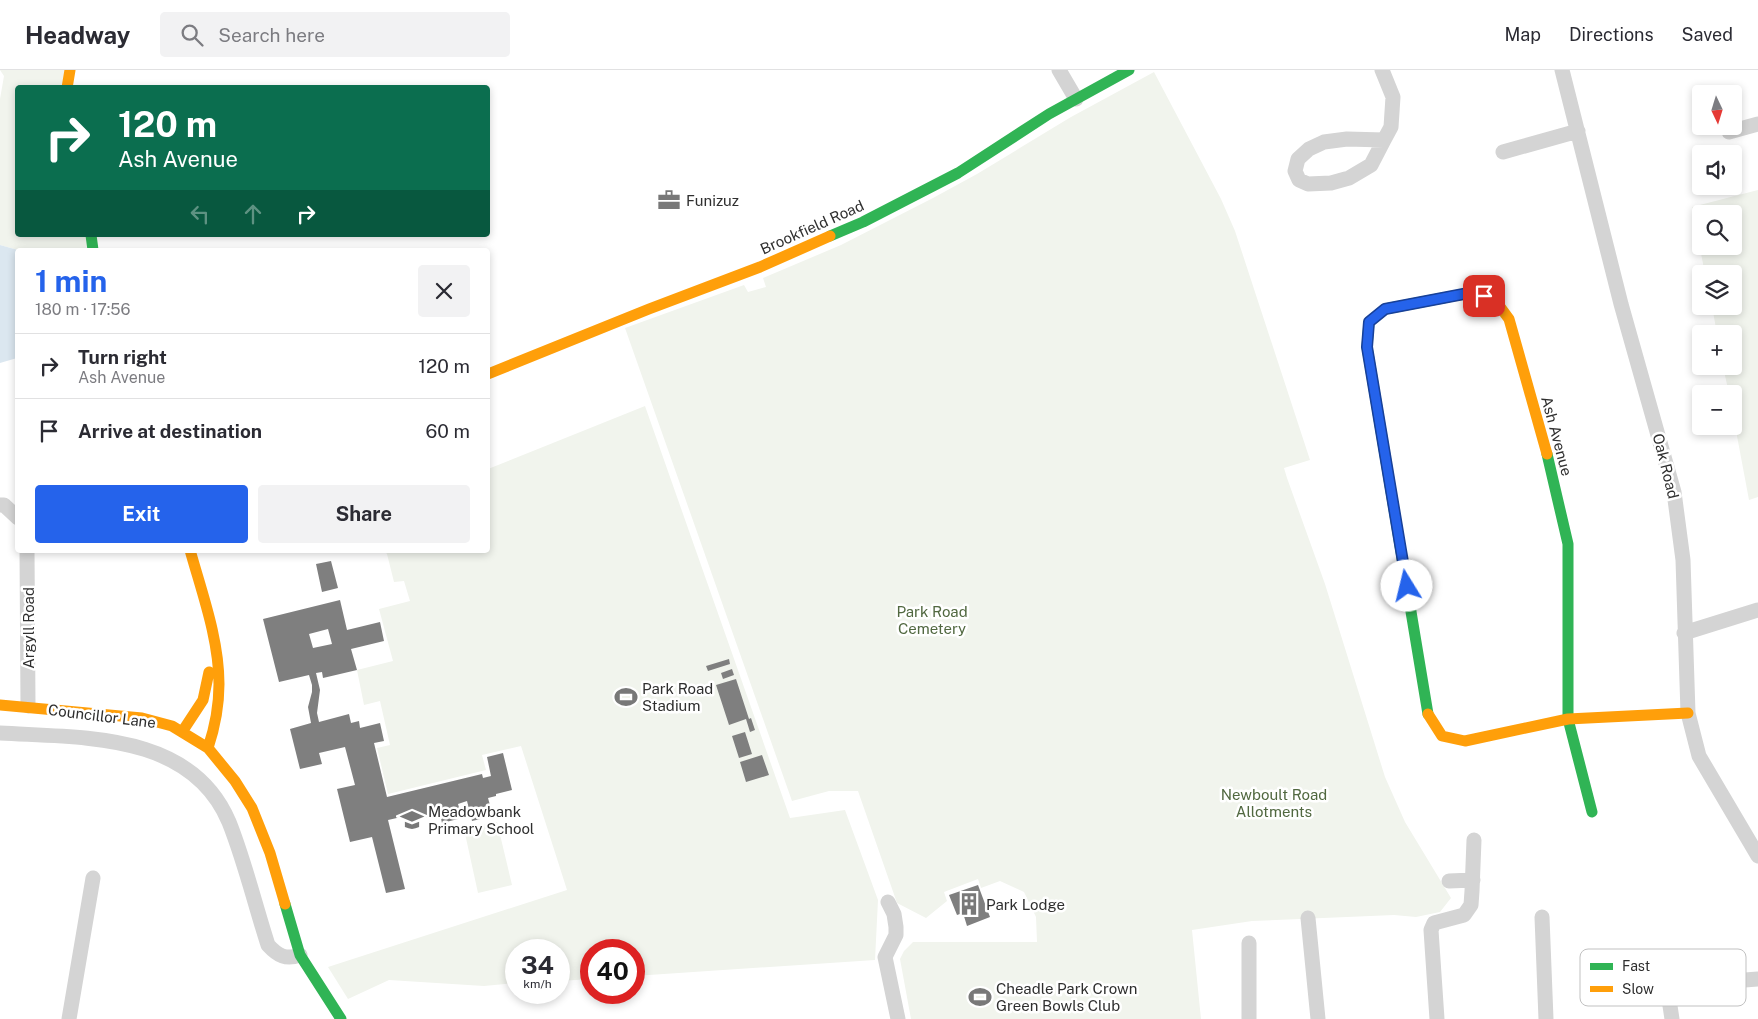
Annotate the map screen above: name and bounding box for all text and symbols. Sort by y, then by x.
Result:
search box [160,12,510,57]
text: Headway [25,21,130,49]
icon: search [178,21,206,49]
text: Search here [218,24,325,46]
text: Map [1504,24,1541,45]
text: Directions [1569,24,1654,45]
text: Saved [1682,24,1733,45]
north arrow [1692,85,1742,135]
map controls [1692,85,1742,435]
text: 120 m [118,104,217,145]
icon: right [35,105,100,170]
button: sound [1692,145,1742,195]
text: Ash Avenue [118,146,238,172]
office icon: Funizuz [656,187,682,213]
place label: Funizuz [686,192,739,209]
street label: Brookfield Road [758,197,866,257]
icon: left [186,200,214,228]
icon: ahead [239,200,267,228]
icon: right [292,200,320,228]
button: search [1692,205,1742,255]
text: 1 min [35,263,107,299]
button: close [418,265,470,317]
button: layers [1692,265,1742,315]
pin [1463,275,1505,317]
icon: arrive [1470,282,1498,310]
text: 180 m · 17:56 [35,300,131,319]
button: + [1692,325,1742,375]
text: Turn right [78,346,167,368]
icon: right [35,352,63,380]
text: 120 m [418,355,470,377]
text: Ash Avenue [78,368,165,387]
button: − [1692,385,1742,435]
street label: Ash Avenue [1538,394,1576,478]
icon: arrive [35,417,63,445]
text: Arrive at destination [78,420,262,442]
text: 60 m [426,420,470,442]
street label: Oak Road [1650,432,1682,500]
button: Exit [35,485,248,543]
button: Share [258,485,470,543]
position arrow [1380,559,1432,611]
street label: Argyll Road [20,587,37,669]
park label: Park Road Cemetery [896,603,968,637]
place label: Park Road Stadium [642,680,713,714]
sports icon: Park Road Stadium [613,684,639,710]
street label: Councillor Lane [47,701,157,731]
park label: Newboult Road Allotments [1221,786,1327,820]
place label: Meadowbank Primary School [428,803,534,837]
school or university icon: Meadowbank Primary School [399,807,425,833]
building icon: Park Lodge [956,891,982,917]
place label: Park Lodge [986,896,1065,913]
speed limit sign: 40 [580,939,645,1004]
legend [1580,949,1746,1006]
text: 34 [521,950,554,980]
text: Fast [1622,958,1650,974]
text: km/h [523,977,552,991]
place label: Cheadle Park Crown Green Bowls Club [996,980,1137,1014]
text: Slow [1622,981,1654,997]
sports icon: Cheadle Park Crown Green Bowls Club [967,984,993,1010]

